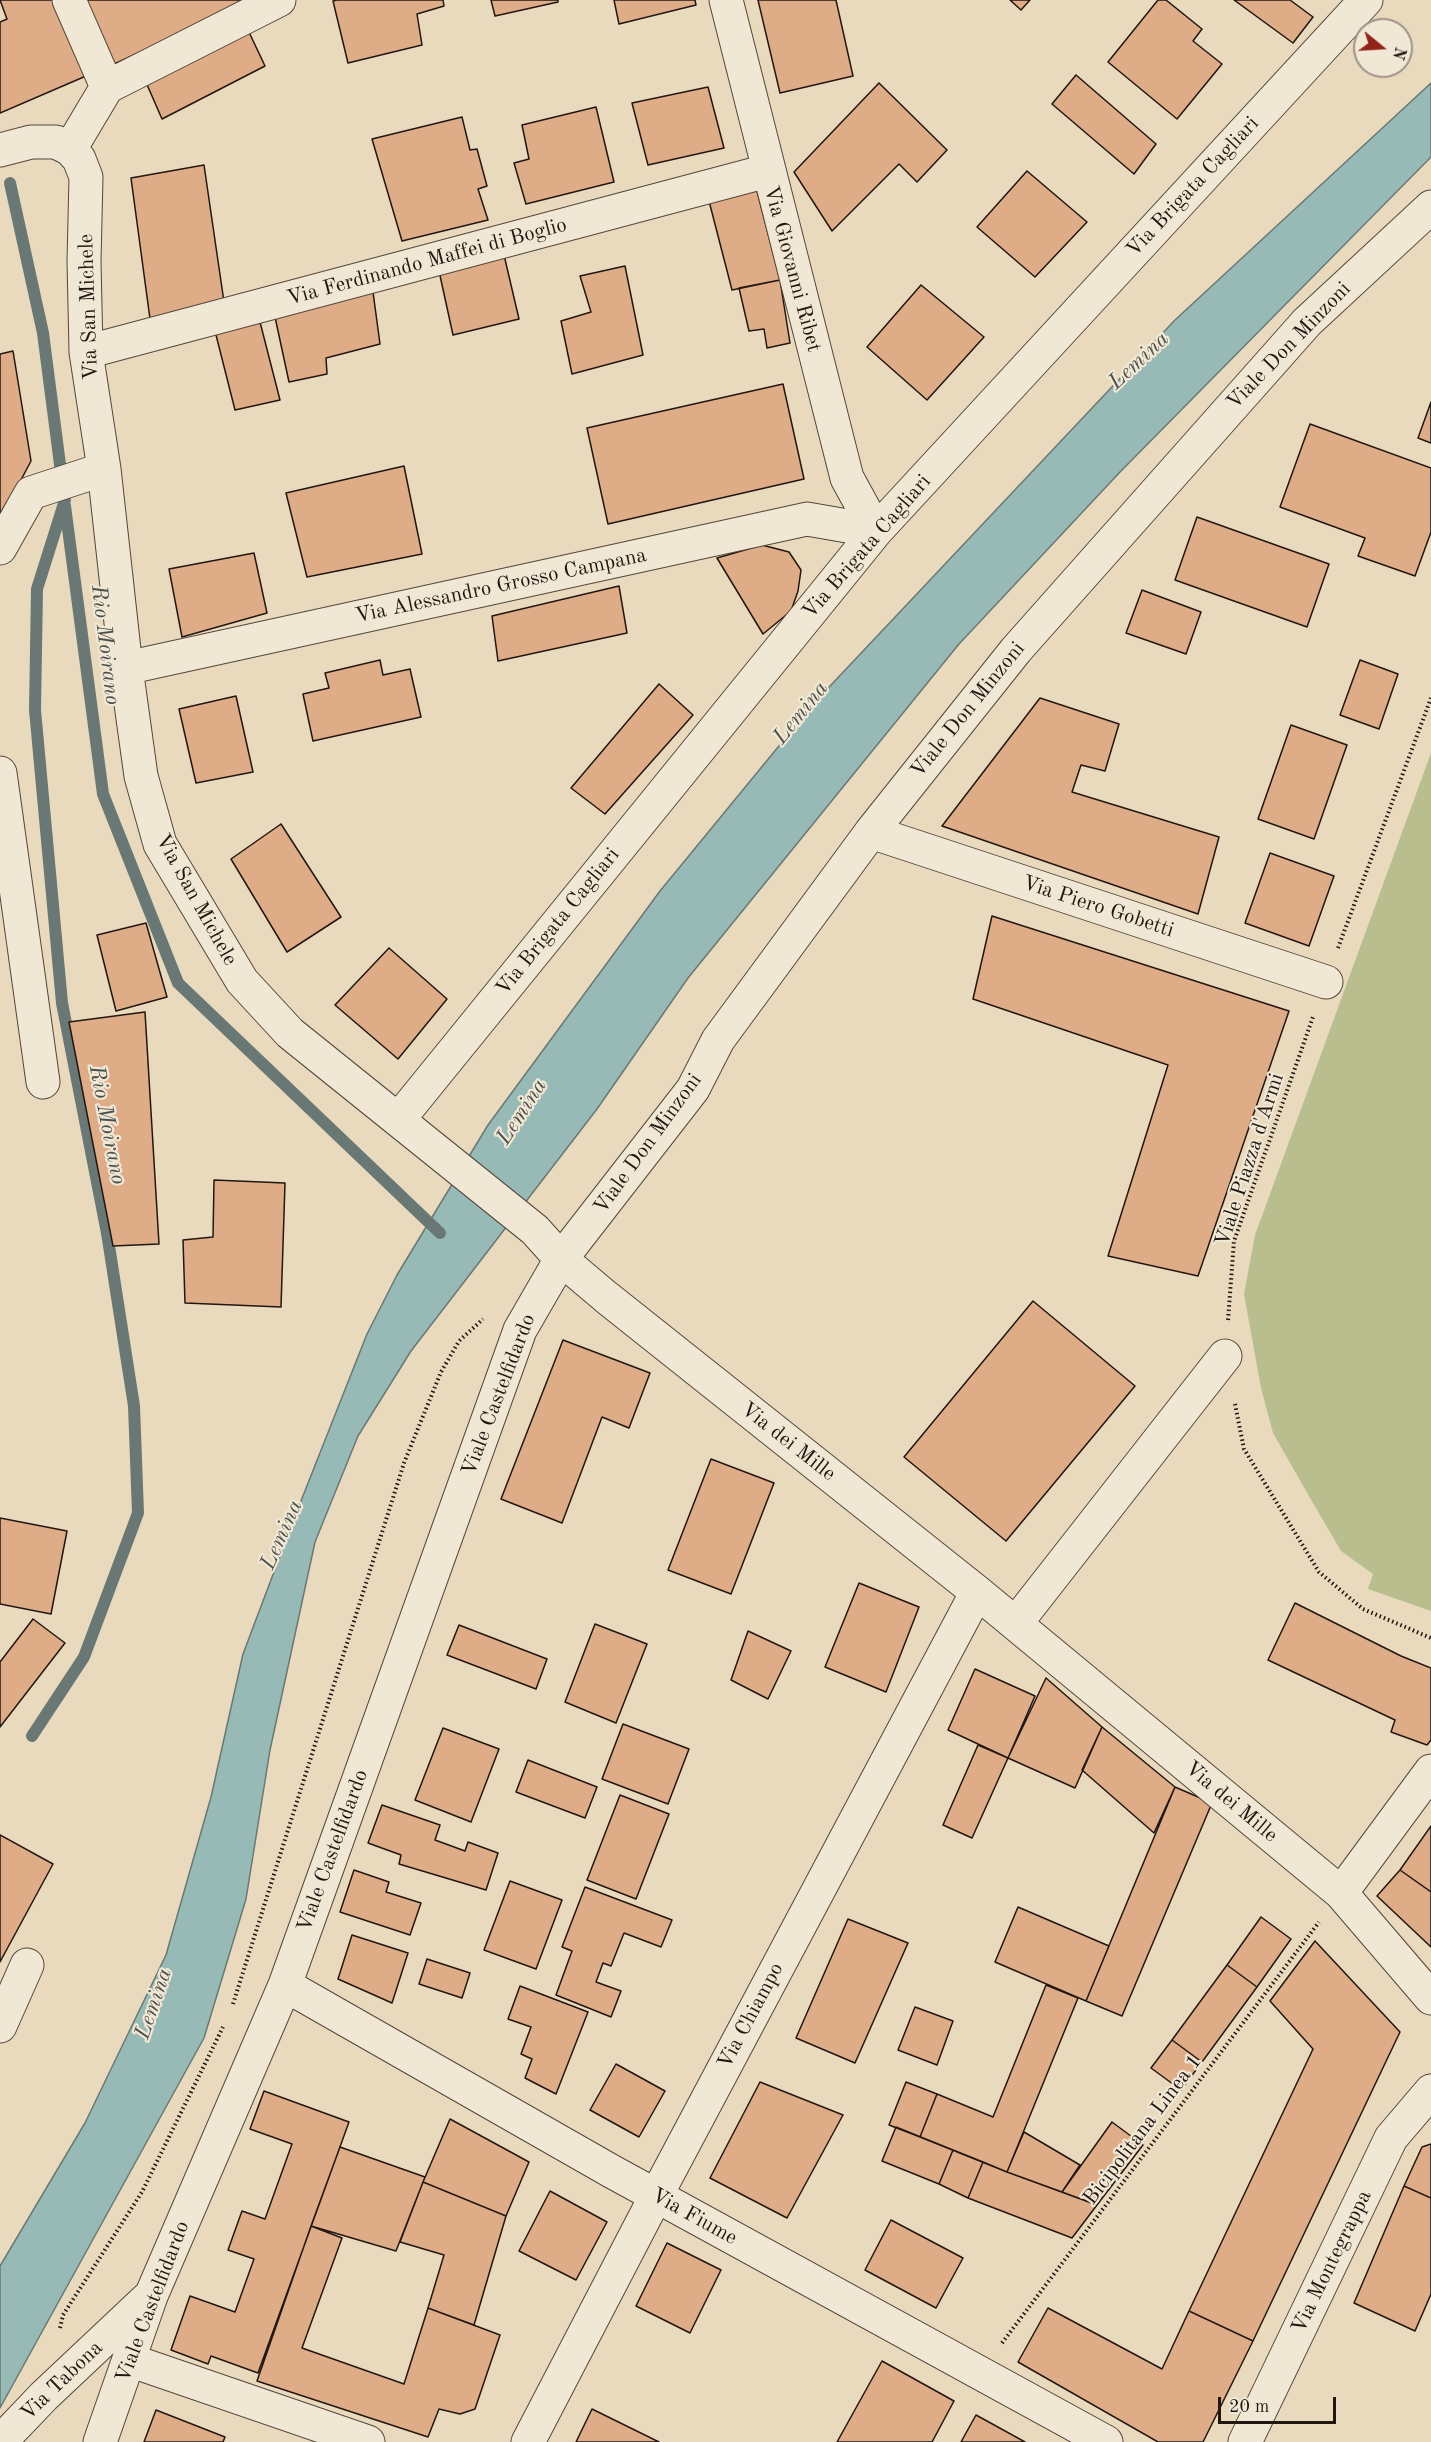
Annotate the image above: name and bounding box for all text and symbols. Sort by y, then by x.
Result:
north arrow [1353,18,1413,78]
text: N [1389,45,1408,61]
street label: Via Brigata Cagliari [1121,111,1265,263]
street label: Via Giovanni Ribet [758,183,826,355]
street label: Via Ferdinando Maffei di Boglio [284,212,570,312]
street label: Via San Michele [74,233,104,381]
street label: Viale Don Minzoni [1222,277,1356,415]
water label: Lemina [1103,326,1175,396]
street label: Via Brigata Cagliari [797,470,937,624]
street label: Via Alessandro Grosso Campana [353,543,649,629]
water label: Rio Moirano [85,583,125,707]
street label: Viale Don Minzoni [905,637,1031,783]
water label: Lemina [768,676,834,750]
street label: Via San Michele [149,830,243,970]
street label: Via Brigata Cagliari [491,843,625,1001]
street label: Via Piero Gobetti [1019,871,1177,943]
water label: Rio Moirano [83,1063,131,1187]
street label: Viale Don Minzoni [588,1069,708,1219]
street label: Viale Piazza d'Armi [1210,1070,1290,1250]
water label: Lemina [491,1074,553,1150]
street label: Viale Castelfidardo [457,1311,541,1479]
street label: Via dei Mille [735,1397,841,1487]
water label: Lemina [255,1496,309,1574]
street label: Via dei Mille [1179,1756,1283,1848]
street label: Viale Castelfidardo [292,1766,374,1936]
street label: Via Chiampo [712,1959,790,2073]
water label: Lemina [130,1965,178,2043]
street label: Bicipolitana Linea 1 [1078,2050,1208,2210]
street label: Via Fiume [647,2183,741,2251]
street label: Via Montegrappa [1286,2186,1378,2338]
street label: Viale Castelfidardo [111,2218,195,2386]
street label: Via Tabona [16,2336,108,2426]
scale bar [1221,2385,1340,2423]
text: 20 m [1229,2398,1269,2416]

